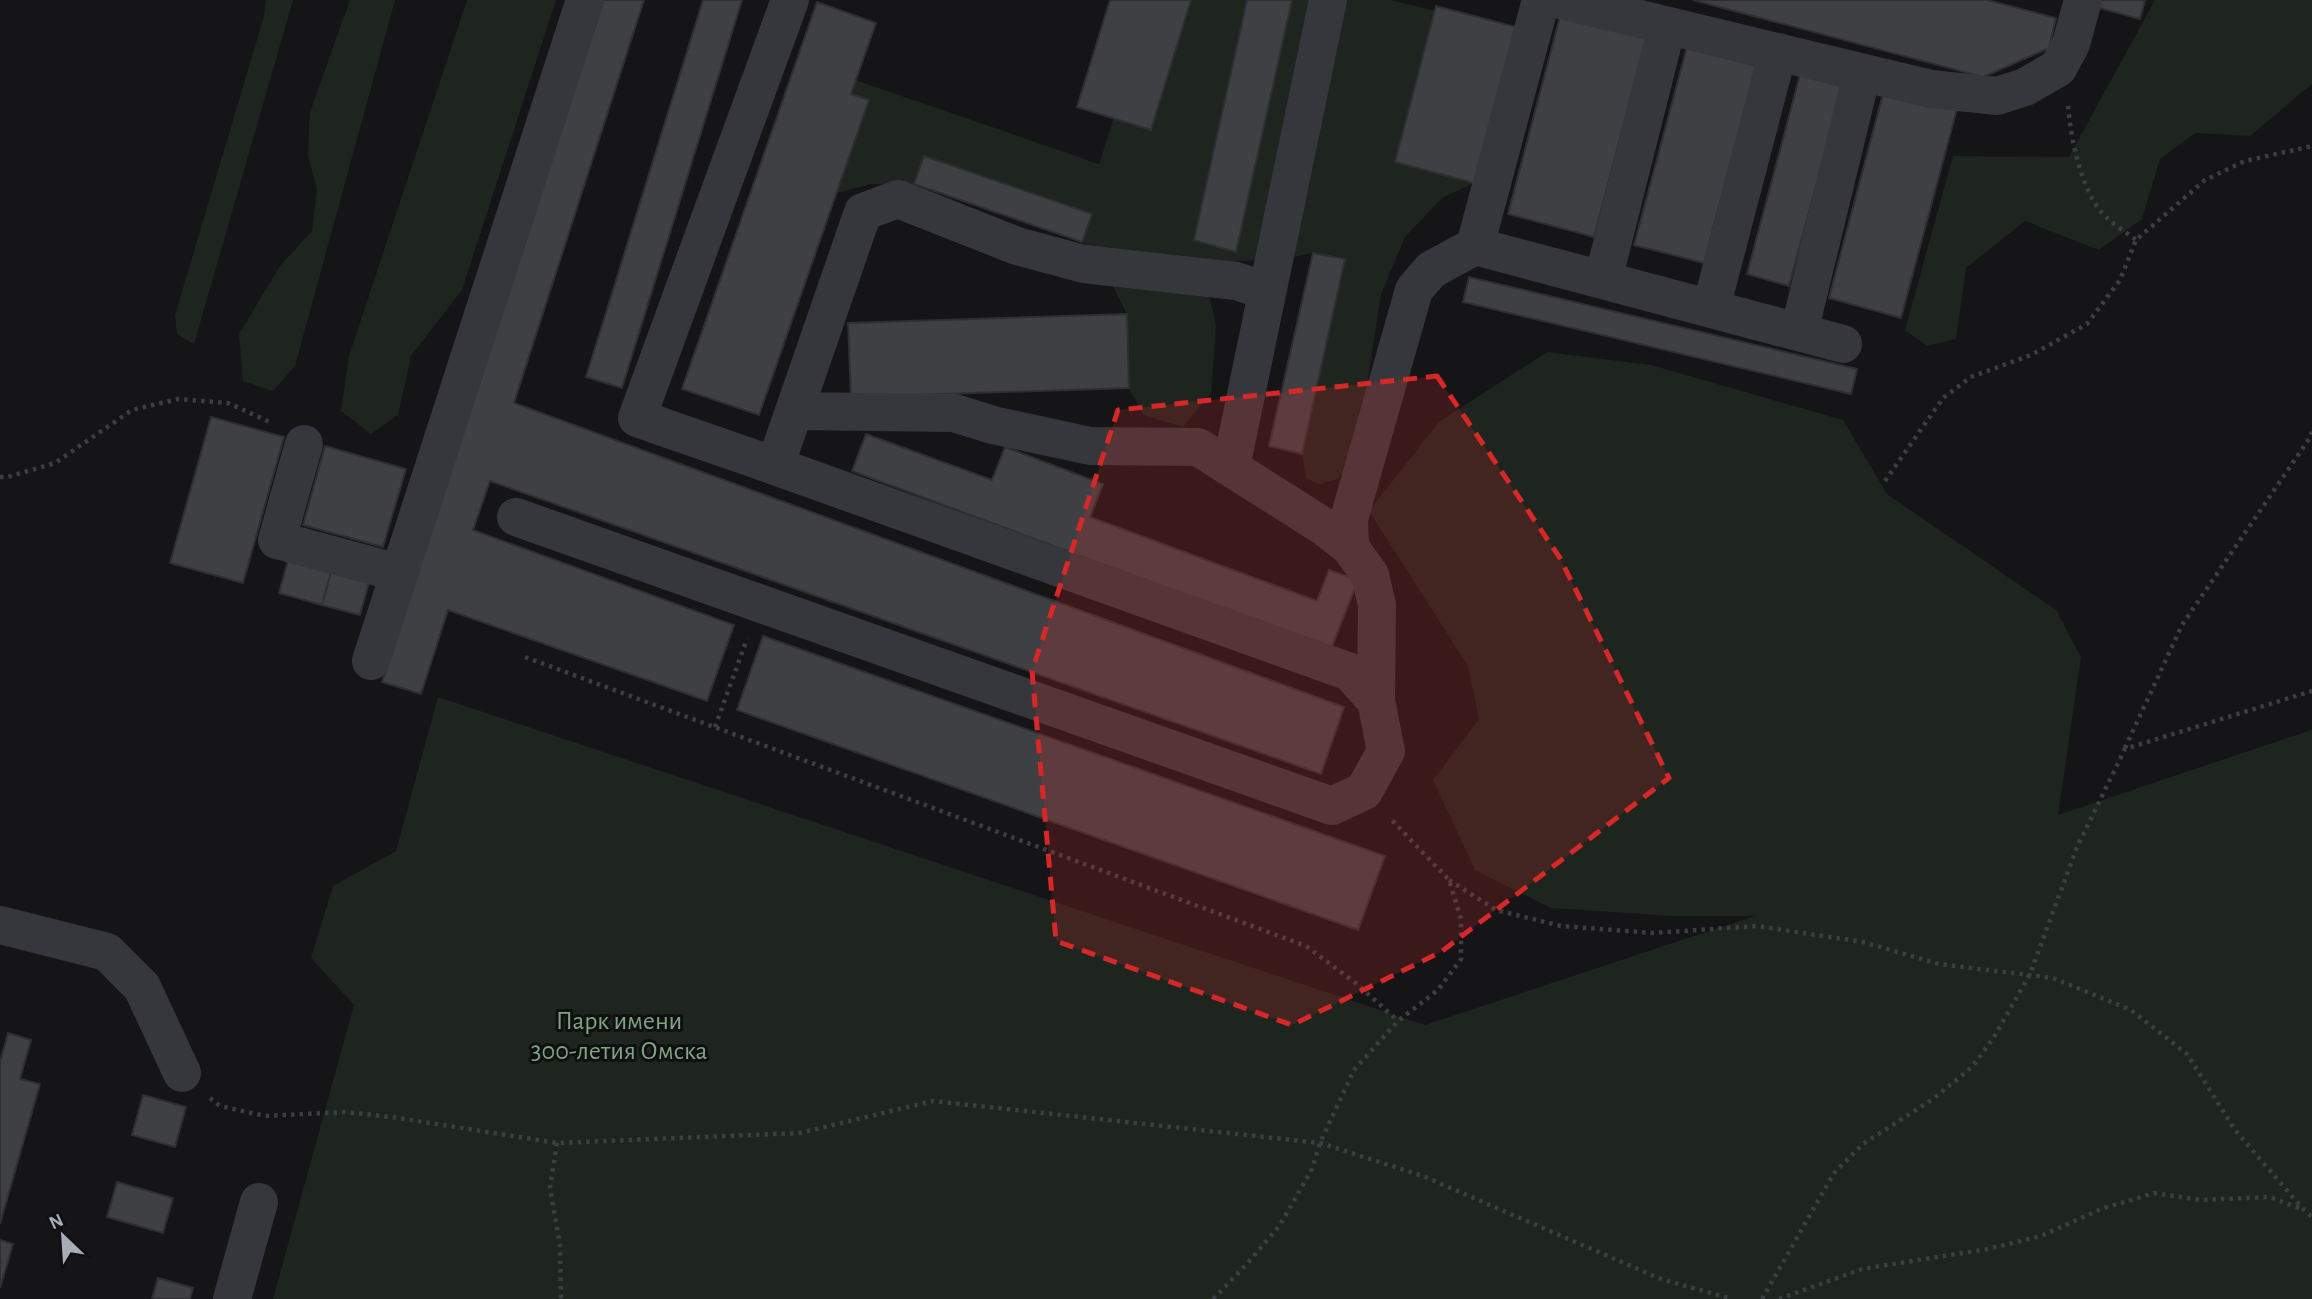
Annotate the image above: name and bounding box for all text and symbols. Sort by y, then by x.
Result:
park label: Парк имени 300-летия Омска [531,1008,707,1064]
north arrow [28,1201,98,1271]
text: N [46,1211,66,1233]

